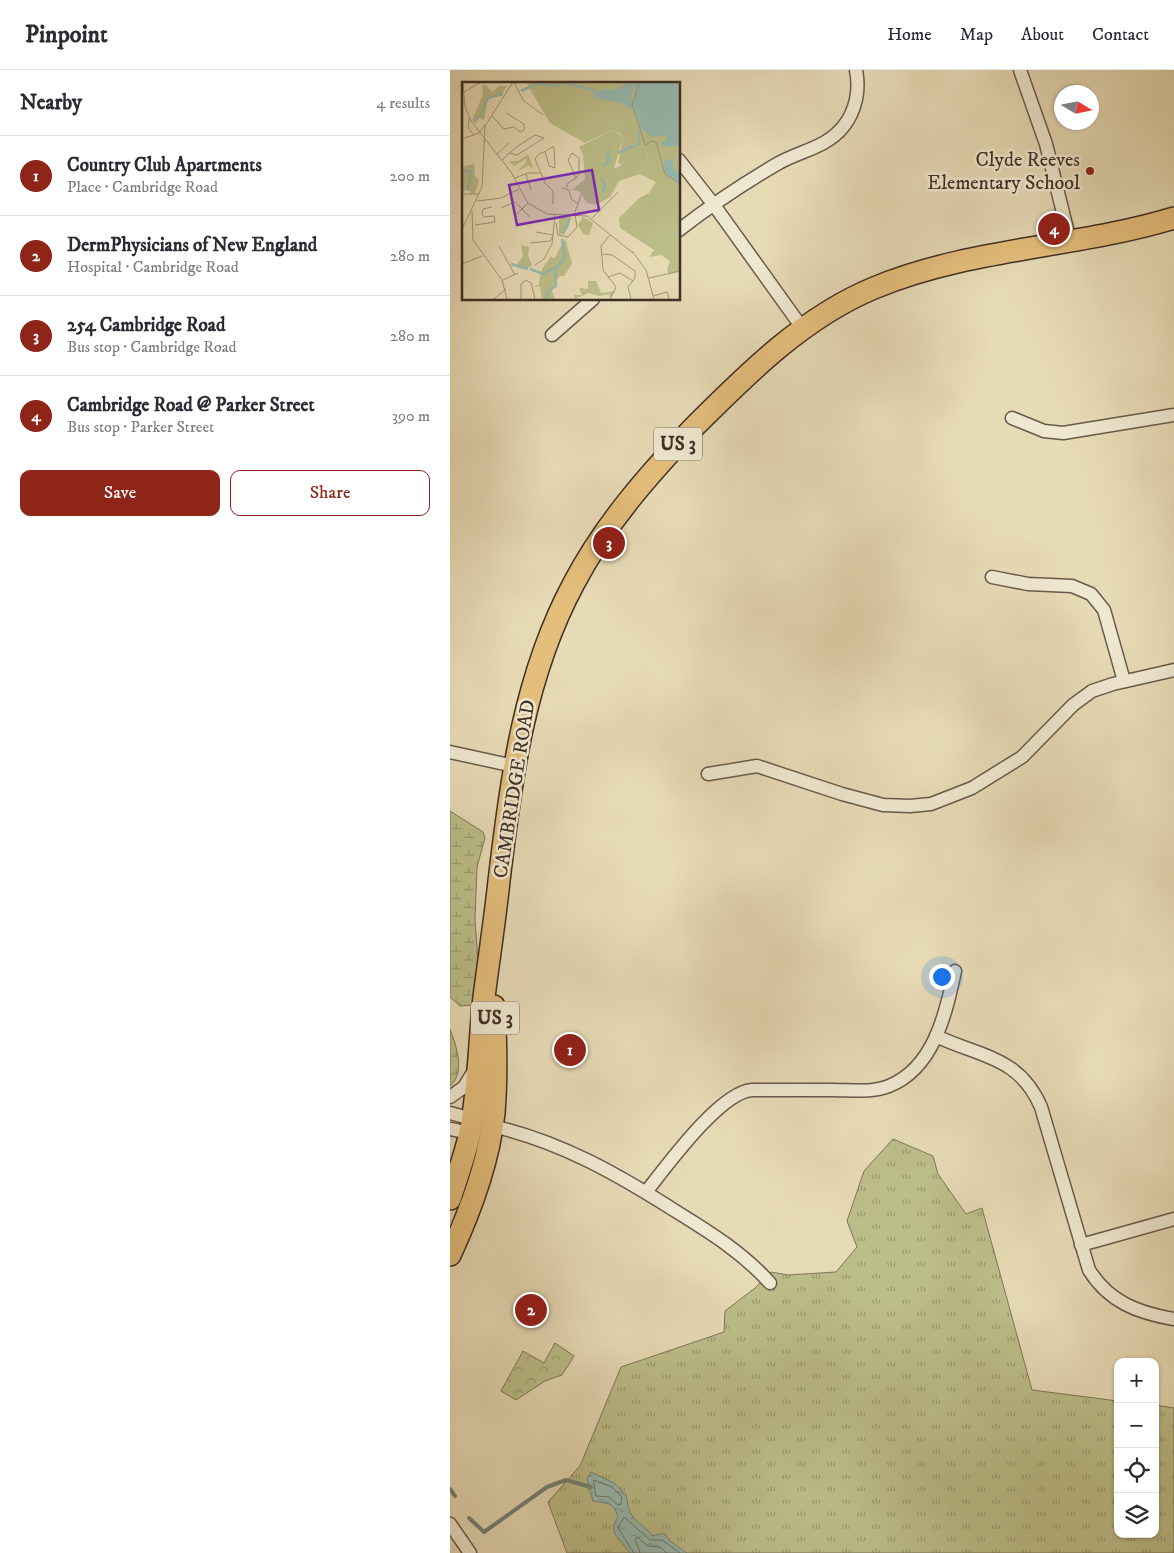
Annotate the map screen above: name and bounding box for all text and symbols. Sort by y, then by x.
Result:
text: Pinpoint [25,20,108,50]
text: Home [887,24,932,46]
text: Map [960,24,993,46]
text: About [1021,24,1064,46]
text: Contact [1092,24,1149,46]
inset map [462,82,680,300]
north arrow [1054,85,1099,130]
text: Nearby [20,90,82,116]
text: 4 results [377,93,430,113]
place label: Clyde Reeves Elementary School [927,148,1080,196]
text: Country Club Apartments [67,154,262,177]
marker: Clyde Reeves Elementary School [1084,165,1096,177]
text: 1 [33,166,39,186]
text: 200 m [389,166,430,186]
text: Place · Cambridge Road [67,177,218,197]
pin: 4 [1038,210,1070,248]
text: DermPhysicians of New England [67,234,317,257]
text: 2 [32,246,40,266]
text: 280 m [390,246,430,266]
text: Hospital · Cambridge Road [67,257,239,277]
text: 254 Cambridge Road [67,314,225,337]
text: 3 [33,326,39,346]
text: 280 m [390,326,430,346]
text: Bus stop · Cambridge Road [67,337,237,357]
text: Cambridge Road @ Parker Street [67,394,315,417]
text: 4 [31,406,41,426]
text: 390 m [392,406,430,426]
text: Bus stop · Parker Street [67,417,214,437]
road number: US 3 [654,428,702,460]
button: Save [20,470,220,516]
button: Share [230,470,430,516]
pin: 3 [593,524,625,562]
street label: CAMBRIDGE ROAD [489,698,541,880]
your location [929,964,955,990]
road number: US 3 [471,1001,519,1034]
pin: 1 [554,1031,586,1069]
pin: 2 [515,1291,547,1329]
map controls [1114,1358,1159,1538]
button: + [1114,1358,1159,1403]
button: − [1114,1403,1159,1448]
button: locate [1114,1448,1159,1493]
button: layers [1114,1493,1159,1538]

